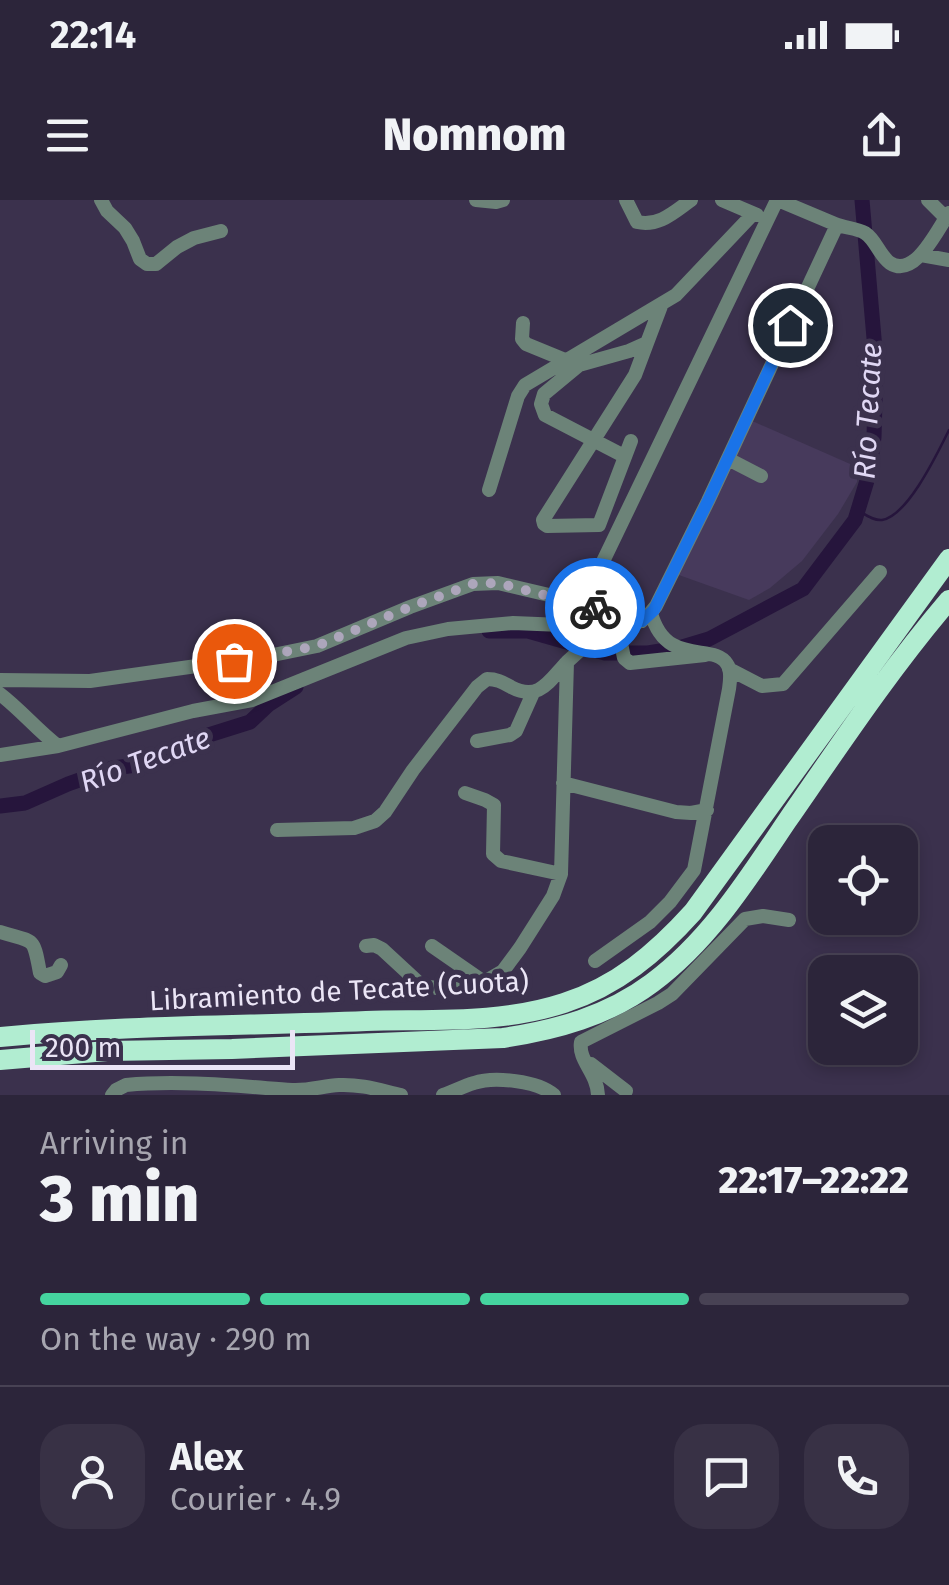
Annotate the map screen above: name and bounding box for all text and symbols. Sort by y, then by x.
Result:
text: 22:14 [50,12,136,58]
icon: menu [40,108,95,163]
text: Nomnom [383,108,566,162]
icon: share [854,108,909,163]
pin [748,283,833,368]
icon: home [763,298,818,353]
water label: Río Tecate [846,342,890,480]
courier [545,558,645,658]
icon: bike [568,581,623,636]
pin [192,619,277,704]
icon: bag [207,634,262,689]
water label: Río Tecate [75,720,215,800]
map controls [808,825,918,1065]
button: locate [808,825,918,935]
button: layers [808,955,918,1065]
street label: Libramiento de Tecate (Cuota) [148,965,530,1017]
scale bar [30,1025,295,1070]
text: 200 m [45,1031,122,1064]
text: Arriving in [40,1124,188,1162]
text: 22:17–22:22 [719,1157,909,1203]
text: 3 min [40,1160,199,1238]
text: On the way · 290 m [40,1320,312,1358]
button: person [40,1424,145,1529]
button: chat [674,1424,779,1529]
button: phone [804,1424,909,1529]
text: Alex [170,1434,243,1480]
text: Courier · 4.9 [170,1480,341,1518]

